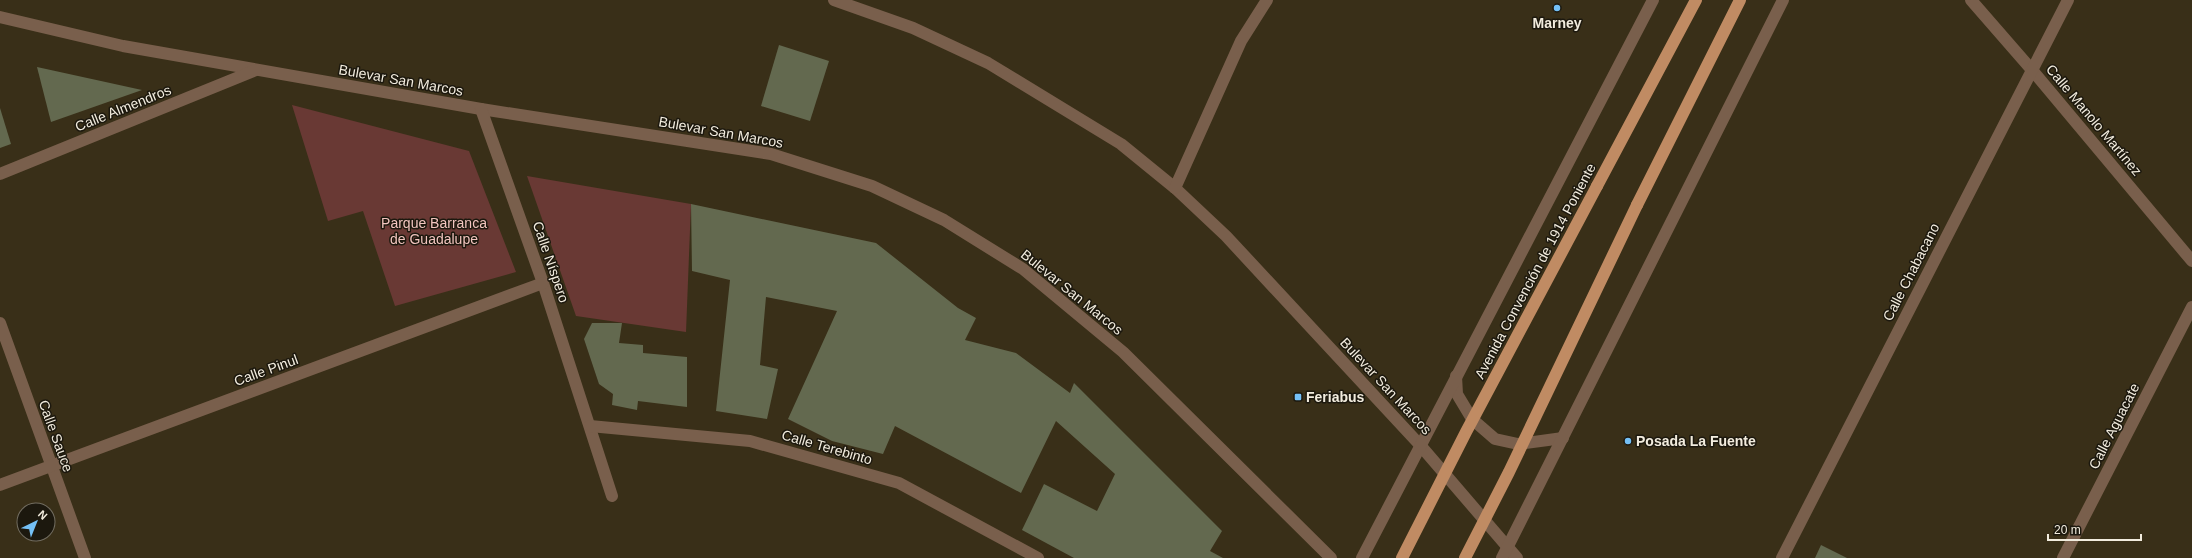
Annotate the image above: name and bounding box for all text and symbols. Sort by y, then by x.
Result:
marker: Marney [1552,3,1562,13]
place label: Marney [1532,15,1582,31]
street label: Bulevar San Marcos [338,61,464,99]
street label: Calle Manolo Martínez [2043,61,2145,179]
street label: Calle Almendros [73,81,173,135]
street label: Bulevar San Marcos [658,113,784,151]
street label: Avenida Convención de 1914 Poniente [1471,160,1599,382]
park label: Parque Barranca de Guadalupe [381,215,487,247]
street label: Calle Níspero [530,219,572,305]
street label: Calle Chabacano [1879,220,1943,323]
street label: Bulevar San Marcos [1018,246,1126,338]
street label: Bulevar San Marcos [1337,334,1435,438]
street label: Calle Pinul [232,351,300,389]
street label: Calle Aguacate [2085,380,2143,472]
place label: Feriabus [1306,389,1365,405]
marker: Feriabus [1293,392,1303,402]
street label: Calle Sauce [36,398,76,474]
street label: Calle Terebinto [780,426,874,468]
place label: Posada La Fuente [1636,433,1756,449]
marker: Posada La Fuente [1623,436,1633,446]
north arrow [16,502,56,542]
text: N [36,508,50,522]
scale bar [2048,516,2141,542]
text: 20 m [2054,523,2081,537]

